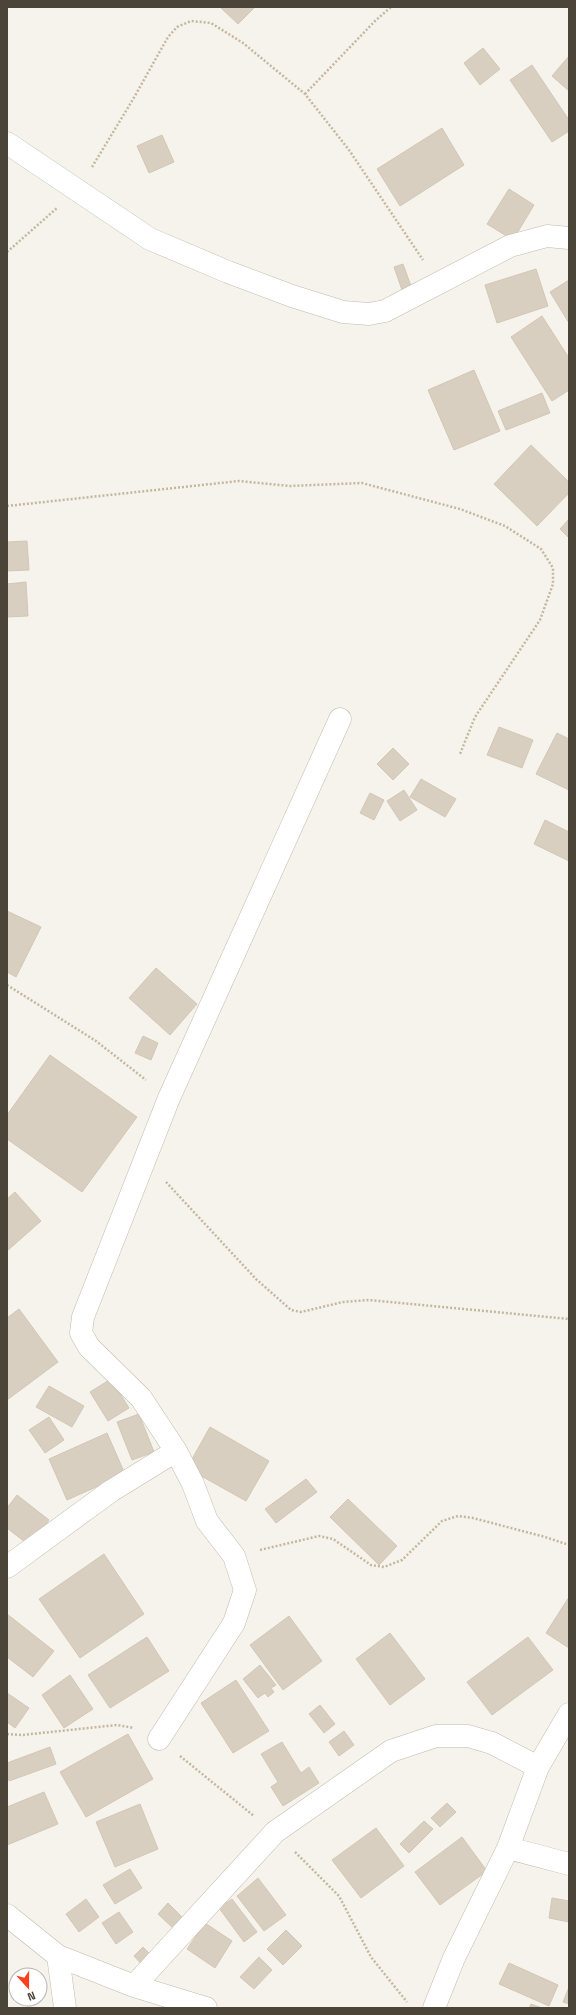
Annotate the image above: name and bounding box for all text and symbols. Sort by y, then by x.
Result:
north arrow [8,1967,48,2007]
text: N [26,1988,38,2004]

